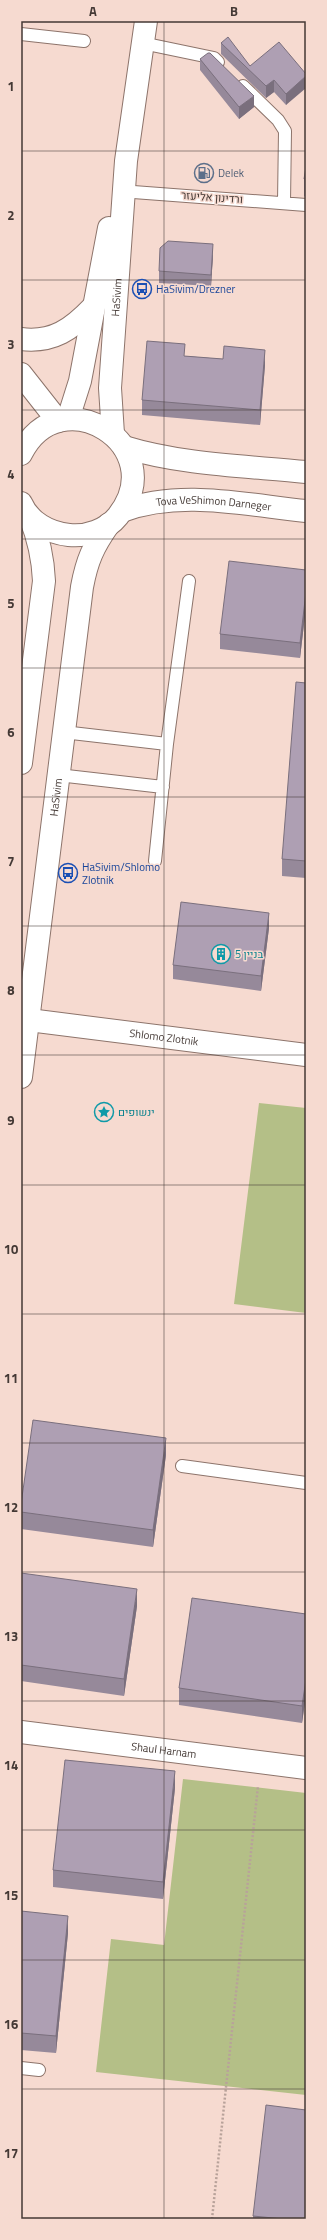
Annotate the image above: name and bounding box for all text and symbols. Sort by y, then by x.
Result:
text: A [89,1,97,21]
text: B [230,1,238,21]
text: 1 [7,76,15,96]
fuel station icon: Delek [193,162,215,184]
place label: Delek [218,165,245,181]
street label: ורדינון אליעזר [180,187,244,207]
text: 2 [7,205,15,225]
street label: HaSivim [107,278,126,317]
bus stop icon: HaSivim/Drezner [131,278,153,300]
place label: HaSivim/Drezner [156,281,236,297]
text: 3 [7,334,15,354]
text: 4 [7,464,15,484]
street label: Tova VeShimon Darneger [155,492,273,515]
text: 5 [7,593,15,613]
text: 6 [7,722,15,742]
street label: HaSivim [46,777,66,817]
text: 7 [7,851,15,871]
place label: HaSivim/Shlomo Zlotnik [82,859,160,888]
bus stop icon: HaSivim/Shlomo Zlotnik [57,862,79,884]
building icon: בניין 5 [210,943,232,965]
place label: בניין 5 [235,946,263,962]
text: 8 [7,980,15,1000]
street label: Shlomo Zlotnik [128,1025,200,1049]
place icon: ינשופים [93,1101,115,1123]
place label: ינשופים [118,1104,155,1120]
text: 9 [7,1110,15,1130]
text: 10 [4,1239,18,1259]
text: 11 [4,1368,18,1388]
text: 12 [4,1497,18,1517]
text: 13 [4,1626,18,1646]
street label: Shaul Harnam [130,1738,197,1762]
text: 14 [4,1755,18,1775]
text: 15 [4,1885,18,1905]
text: 16 [4,2014,18,2034]
text: 17 [4,2143,18,2163]

